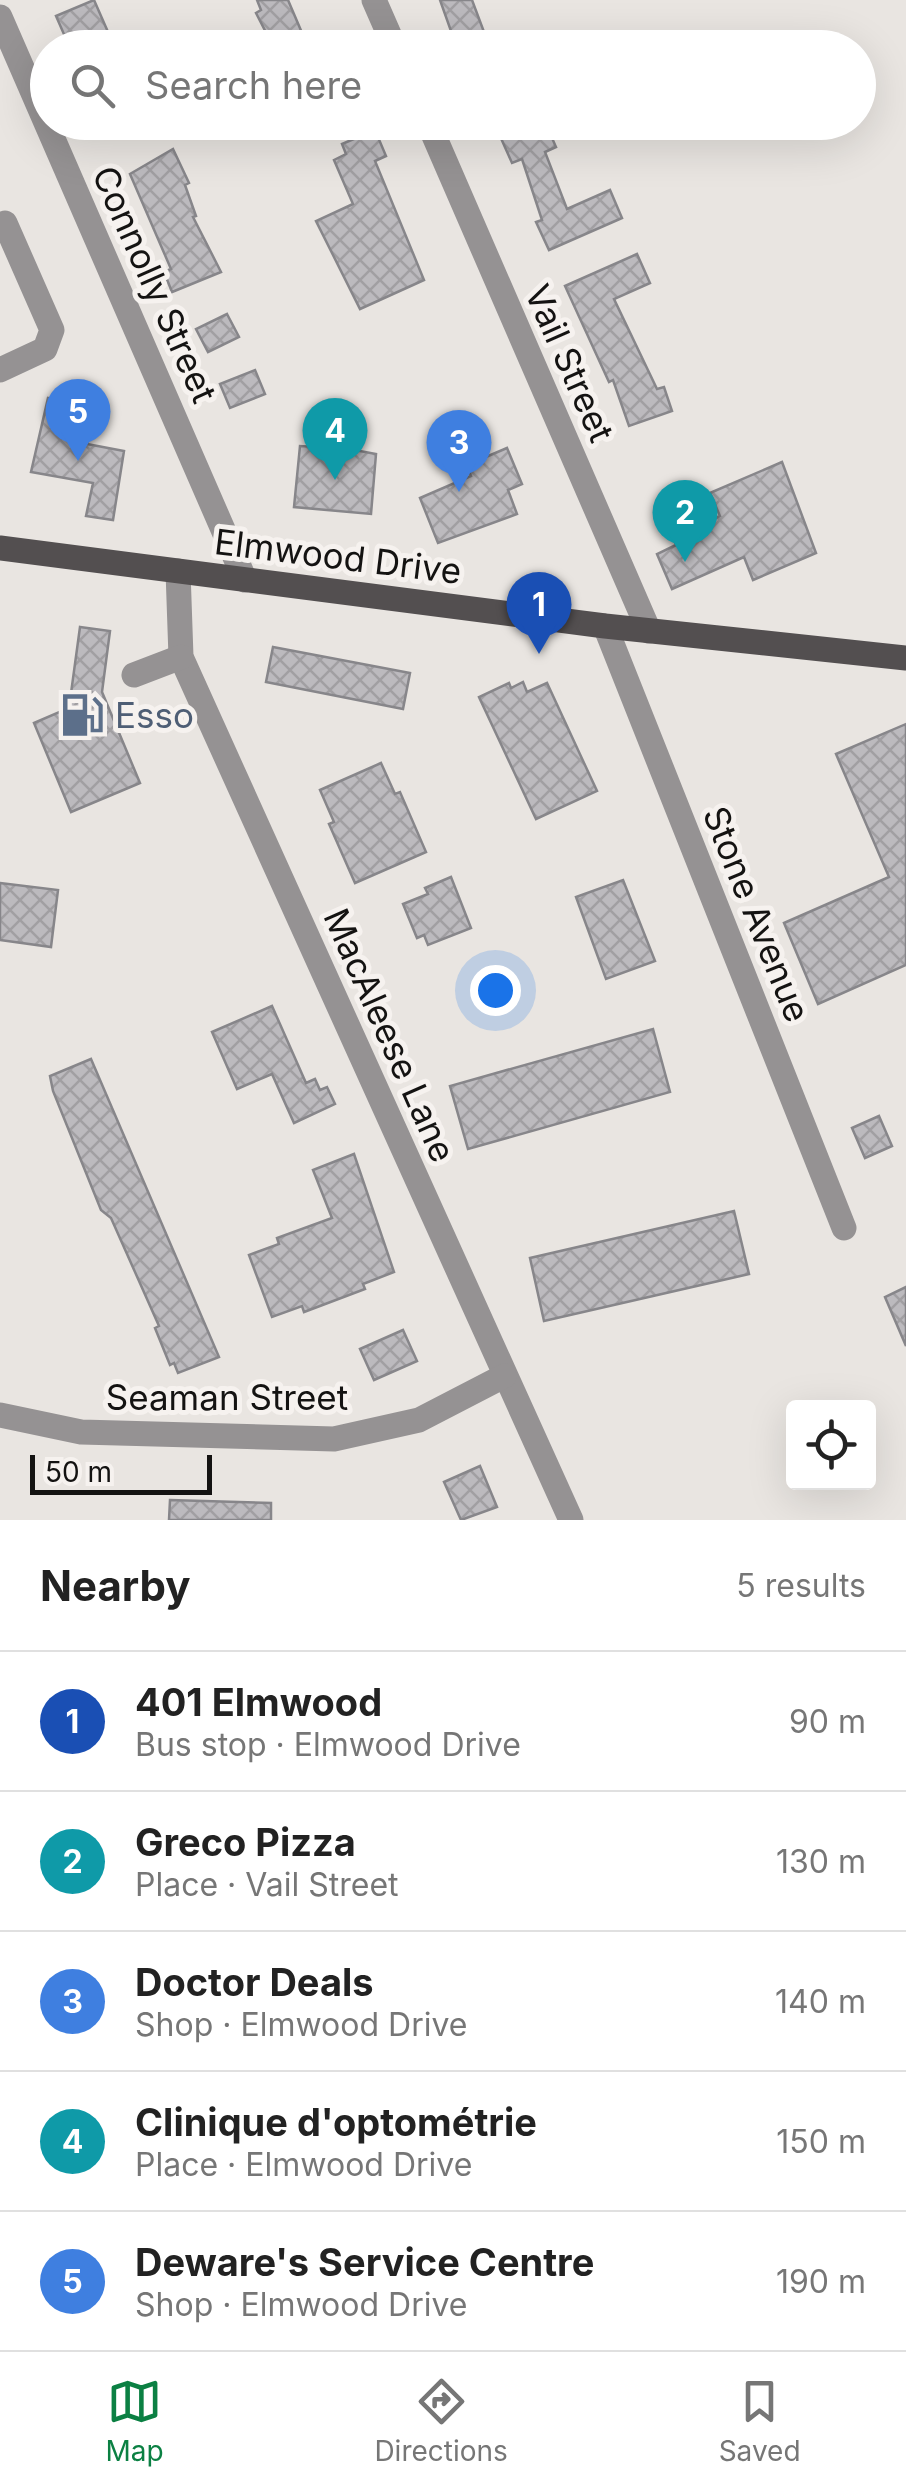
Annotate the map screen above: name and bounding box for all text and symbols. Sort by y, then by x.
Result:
search box [30,30,876,140]
icon: search [65,58,120,113]
text: Search here [145,62,362,108]
street label: Connolly Street [84,159,226,409]
street label: Vail Street [517,278,623,448]
pin: 5 [46,378,110,461]
pin: 4 [302,398,368,480]
pin: 3 [426,410,492,492]
pin: 2 [652,480,718,562]
street label: Elmwood Drive [212,520,464,592]
pin: 1 [506,572,572,654]
fuel station icon: Esso [58,691,106,739]
place label: Esso [115,694,194,736]
street label: Stone Avenue [695,800,819,1028]
street label: MacAleese Lane [315,902,465,1168]
your location [470,965,521,1016]
street label: Seaman Street [106,1376,348,1418]
map controls [786,1400,876,1490]
button: locate [786,1400,876,1490]
scale bar [30,1450,212,1494]
text: 50 m [45,1455,112,1489]
text: Nearby [40,1560,191,1611]
text: 5 results [736,1566,866,1605]
text: 401 Elmwood [135,1679,382,1725]
text: 1 [66,1702,79,1741]
text: 90 m [789,1702,866,1741]
text: Bus stop · Elmwood Drive [135,1725,521,1764]
text: Greco Pizza [135,1819,356,1865]
text: 2 [62,1842,83,1881]
text: 130 m [776,1842,866,1881]
text: Place · Vail Street [135,1865,399,1904]
text: Doctor Deals [135,1959,374,2005]
text: 3 [62,1982,83,2021]
text: 140 m [775,1982,866,2021]
text: Shop · Elmwood Drive [135,2005,467,2044]
text: Clinique d'optométrie [135,2099,537,2145]
text: 4 [62,2122,83,2161]
text: 150 m [776,2122,866,2161]
text: Place · Elmwood Drive [135,2145,472,2184]
text: Deware's Service Centre [135,2239,594,2285]
text: 5 [62,2262,83,2301]
text: 190 m [776,2262,866,2301]
text: Shop · Elmwood Drive [135,2285,467,2324]
tab: Map [105,2374,164,2468]
tab: Directions [374,2374,508,2468]
tab: Saved [719,2374,801,2468]

